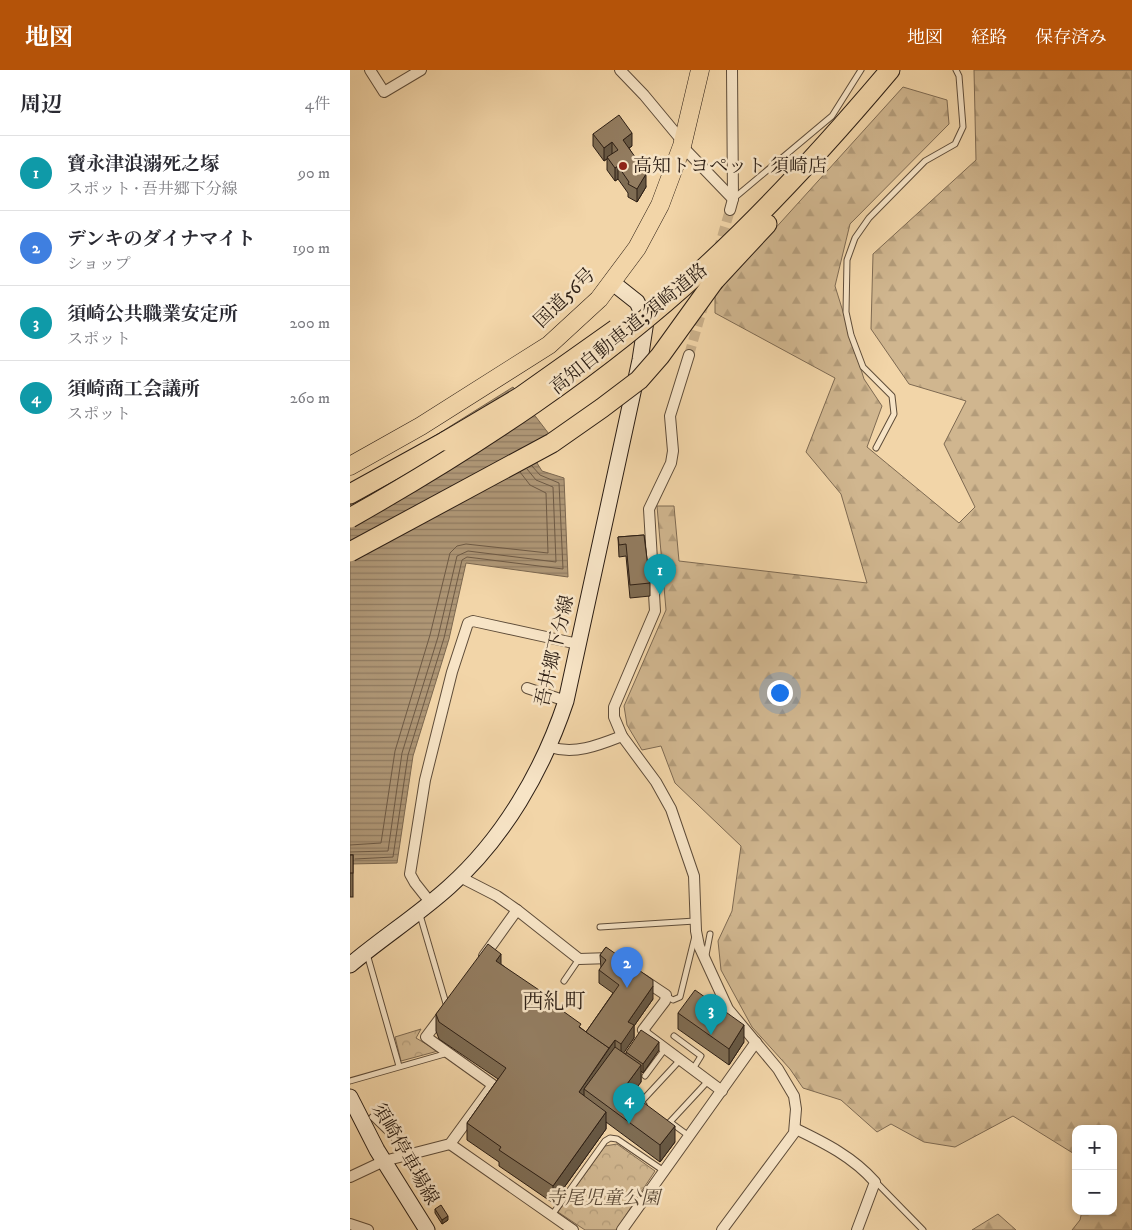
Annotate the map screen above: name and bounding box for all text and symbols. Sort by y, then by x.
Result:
text: 地図 [25,23,73,53]
text: 地図 [907,27,943,49]
text: 経路 [971,27,1007,49]
text: 保存済み [1035,27,1107,49]
text: 周辺 [20,92,62,118]
text: 4件 [305,94,330,114]
text: 寶永津浪溺死之塚 [67,153,219,176]
place label: 高知トヨペット 須崎店 [633,155,827,178]
marker: 高知トヨペット 須崎店 [617,160,629,172]
text: 1 [33,163,39,183]
text: 90 m [298,163,330,183]
text: スポット · 吾井郷下分線 [67,179,238,199]
text: デンキのダイナマイト [67,228,256,251]
text: 2 [32,238,40,258]
text: 190 m [292,238,330,258]
text: ショップ [67,254,131,274]
street label: 高知自動車道;須崎道路 [546,259,712,399]
street label: 国道56号 [530,263,600,333]
text: 須崎公共職業安定所 [67,303,238,326]
text: 3 [33,313,39,333]
text: 200 m [289,313,330,333]
text: スポット [67,329,131,349]
text: 須崎商工会議所 [67,378,200,401]
text: 4 [31,388,41,408]
text: 260 m [290,388,330,408]
text: スポット [67,404,131,424]
pin: 1 [644,554,676,595]
street label: 吾井郷下分線 [531,593,579,709]
your location [767,680,793,706]
pin: 2 [611,947,643,988]
district label: 西糺町 [523,989,586,1015]
pin: 3 [695,994,727,1035]
pin: 4 [613,1083,645,1124]
street label: 須崎停車場線 [367,1099,443,1209]
map controls [1072,1125,1117,1215]
button: + [1072,1125,1117,1170]
button: − [1072,1170,1117,1215]
park label: 寺尾児童公園 [546,1187,663,1210]

